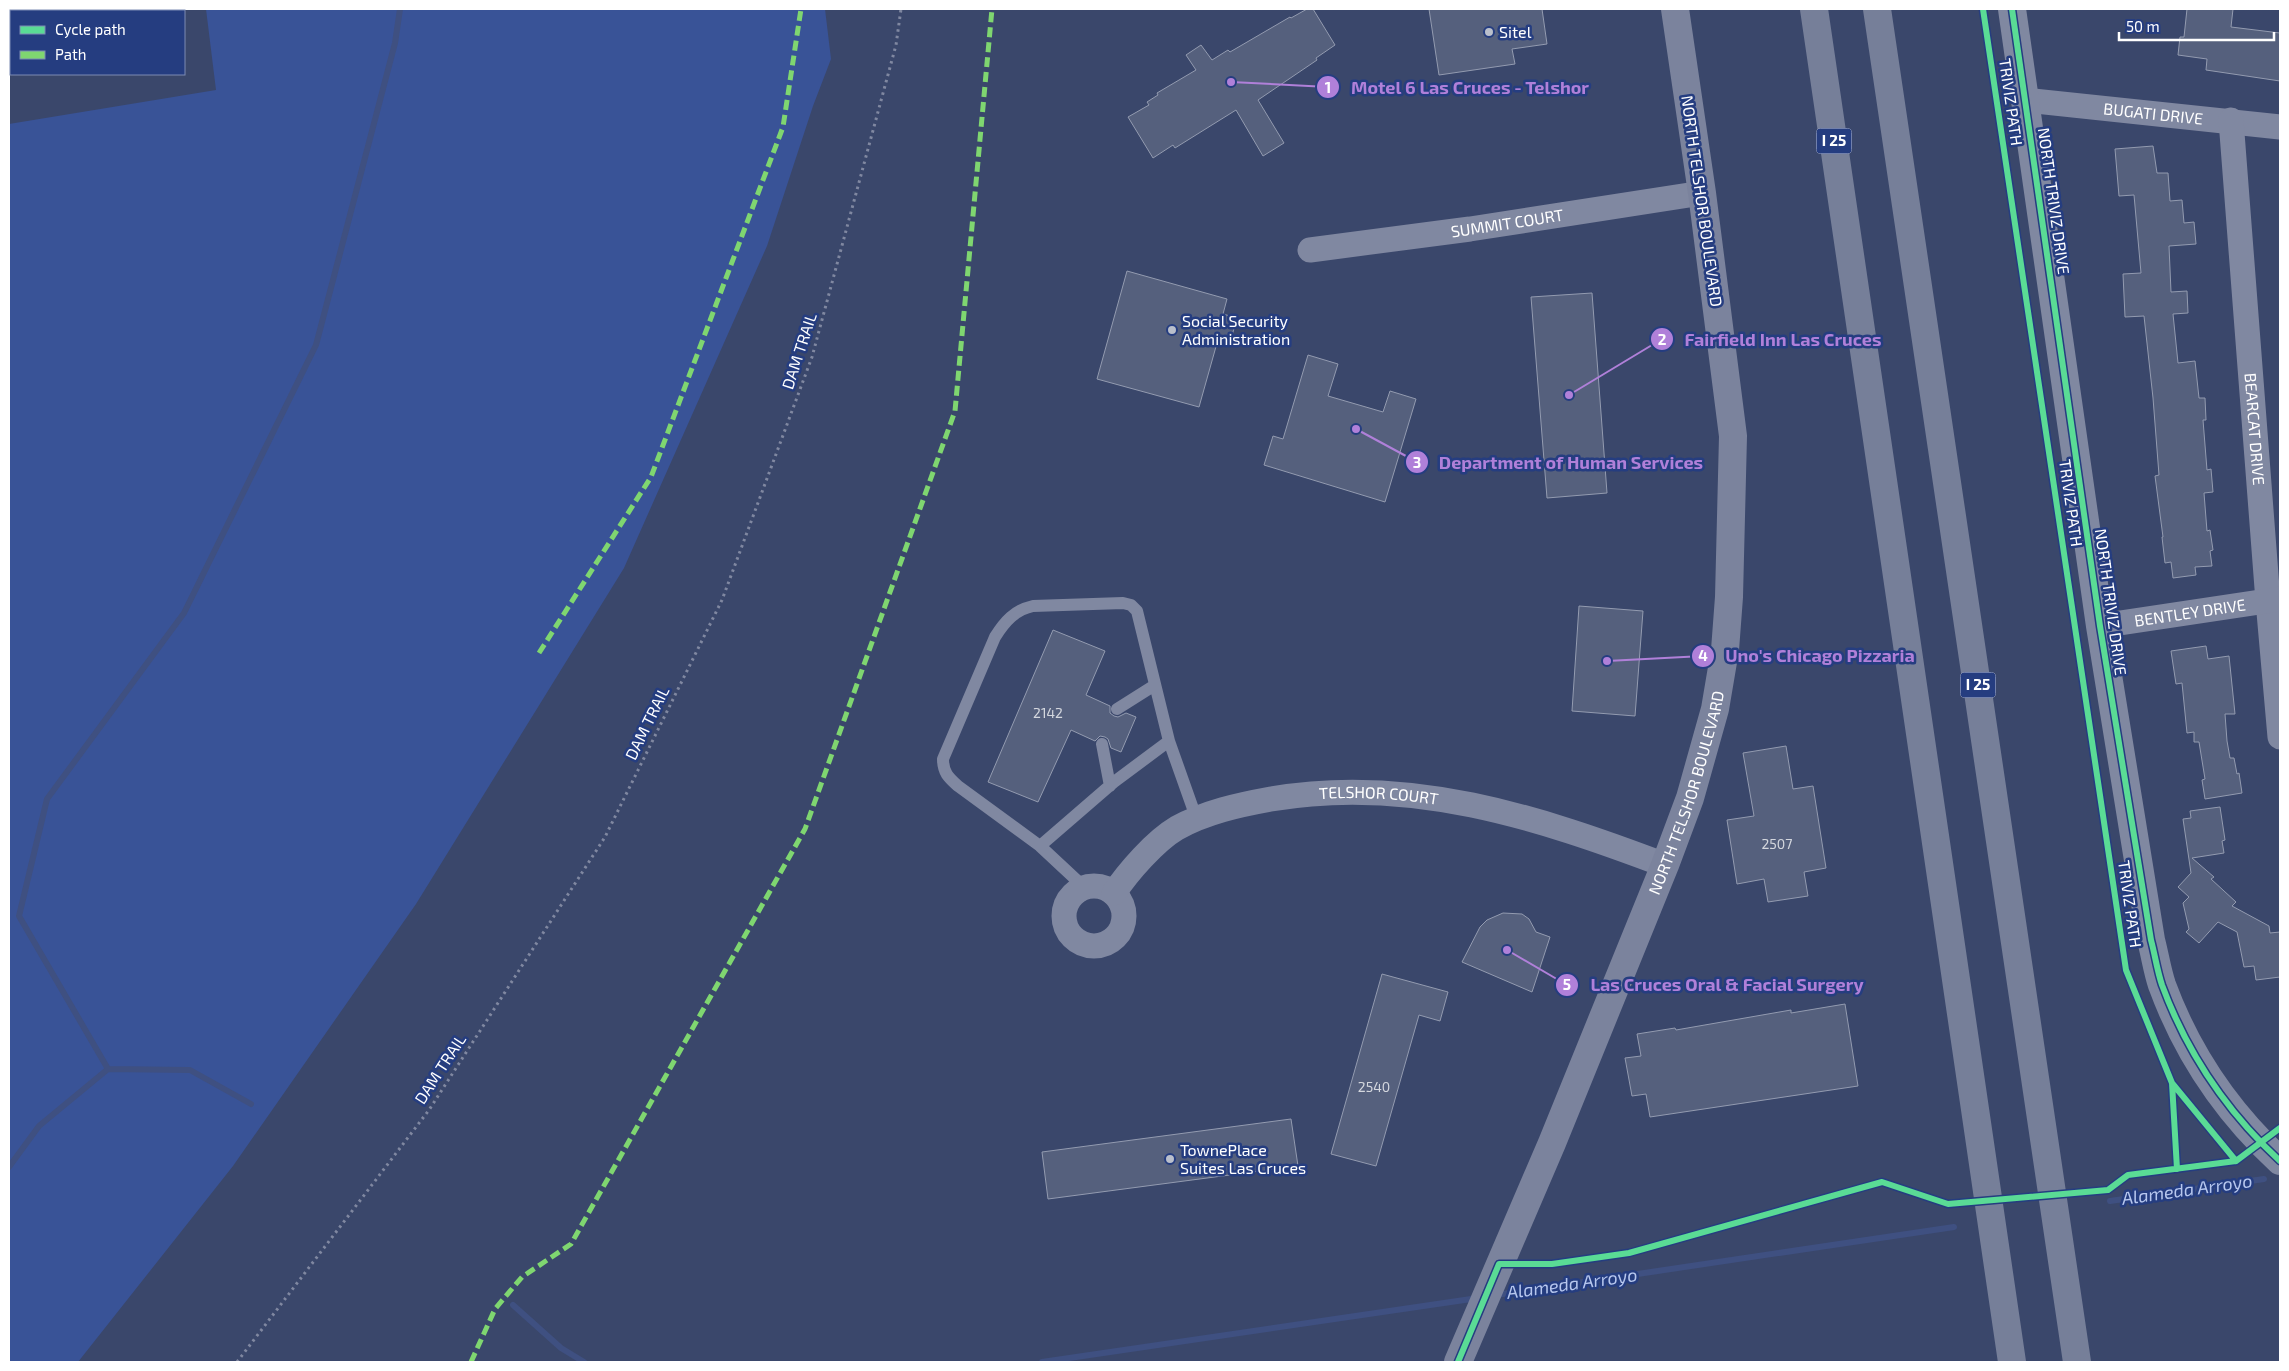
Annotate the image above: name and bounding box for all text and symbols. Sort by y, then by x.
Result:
legend [10,10,185,75]
scale bar [2119,10,2274,42]
text: 50 m [2126,17,2160,35]
text: Cycle path [55,20,126,38]
place label: Sitel [1499,22,1532,41]
marker: Sitel [1483,26,1495,38]
text: Path [55,45,86,63]
street label: TRIVIZ PATH [1996,57,2027,147]
callout: Motel 6 Las Cruces - Telshor [1315,71,1599,104]
text: Motel 6 Las Cruces - Telshor [1351,76,1589,98]
text: 1 [1325,78,1331,96]
street label: NORTH TELSHOR BOULEVARD [1678,94,1727,308]
street label: BUGATI DRIVE [2103,98,2204,128]
street label: NORTH TRIVIZ DRIVE [2035,126,2074,276]
road number: I 25 [1816,128,1852,154]
street label: SUMMIT COURT [1450,205,1565,240]
street label: DAM TRAIL [777,310,820,391]
place label: Social Security Administration [1182,311,1290,348]
callout: Fairfield Inn Las Cruces [1649,323,1891,356]
marker: Social Security Administration [1166,324,1178,336]
text: Fairfield Inn Las Cruces [1684,328,1882,350]
text: 2 [1658,330,1667,348]
street label: BEARCAT DRIVE [2241,372,2269,486]
callout: Department of Human Services [1404,446,1714,479]
text: Department of Human Services [1439,451,1703,473]
text: 3 [1413,453,1421,471]
street label: TRIVIZ PATH [2056,458,2087,548]
street label: NORTH TRIVIZ DRIVE [2092,527,2131,677]
street label: BENTLEY DRIVE [2133,594,2247,630]
callout: Uno's Chicago Pizzaria [1690,640,1925,673]
text: Uno's Chicago Pizzaria [1725,644,1915,666]
text: 4 [1698,646,1708,664]
road number: I 25 [1960,672,1996,698]
street label: DAM TRAIL [621,683,672,763]
street label: NORTH TELSHOR BOULEVARD [1644,689,1727,897]
house number: 2142 [1033,704,1063,721]
street label: TELSHOR COURT [1318,782,1440,808]
house number: 2507 [1762,835,1792,852]
street label: TRIVIZ PATH [2115,859,2146,949]
callout: Las Cruces Oral & Facial Surgery [1555,968,1874,1001]
text: Las Cruces Oral & Facial Surgery [1590,973,1864,995]
text: 5 [1563,975,1571,993]
street label: DAM TRAIL [410,1030,469,1107]
house number: 2540 [1358,1078,1390,1095]
place label: TownePlace Suites Las Cruces [1180,1140,1306,1177]
marker: TownePlace Suites Las Cruces [1164,1153,1176,1165]
water label: Alameda Arroyo [2119,1169,2254,1209]
water label: Alameda Arroyo [1504,1263,1639,1303]

